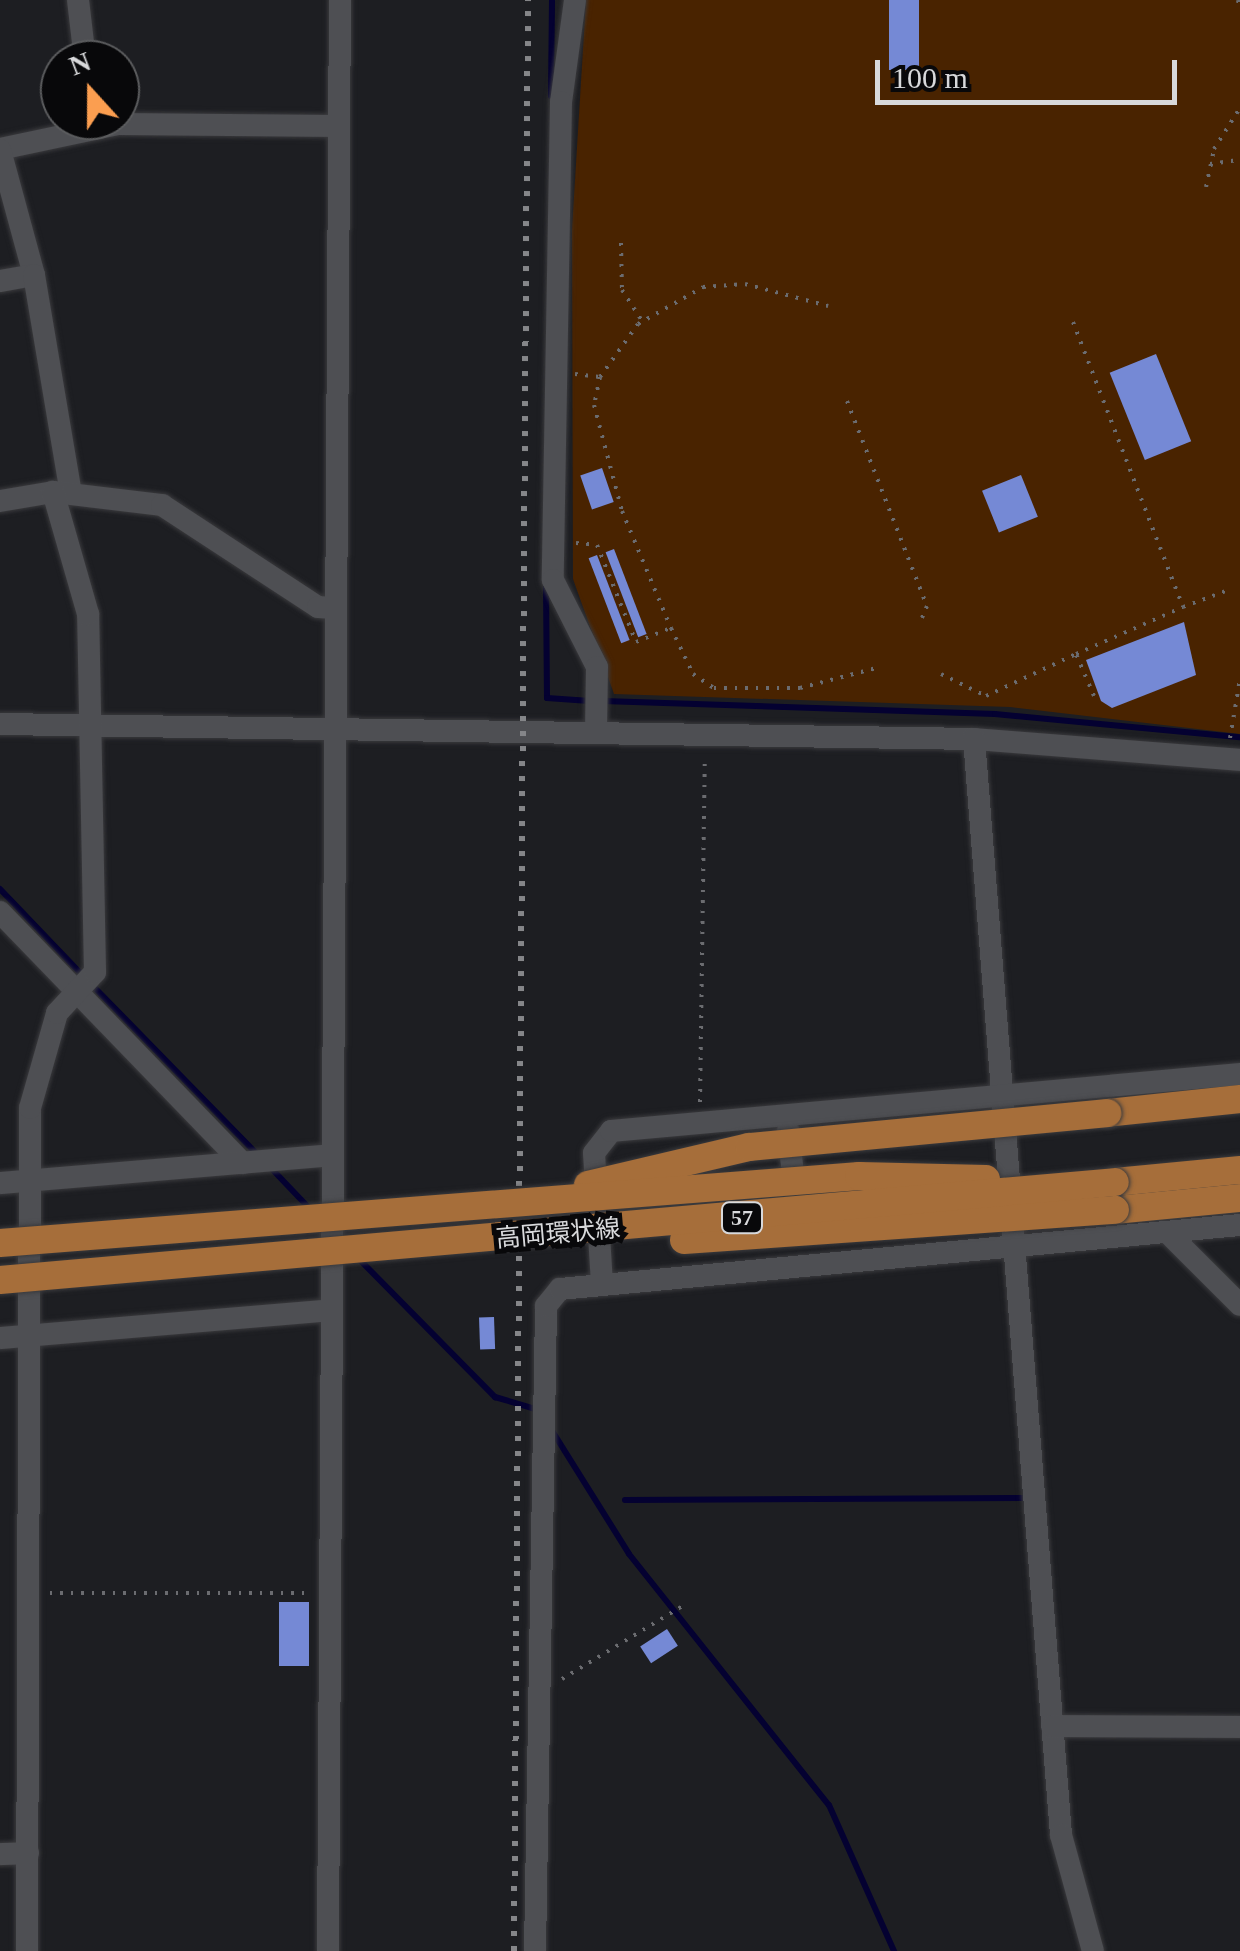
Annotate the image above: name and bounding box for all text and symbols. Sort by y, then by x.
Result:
north arrow [40,40,140,140]
scale bar [880,40,1182,102]
text: N [65,45,95,81]
text: 100 m [892,61,968,94]
road number: 57 [720,1201,764,1235]
street label: 高岡環状線 [494,1214,622,1254]

